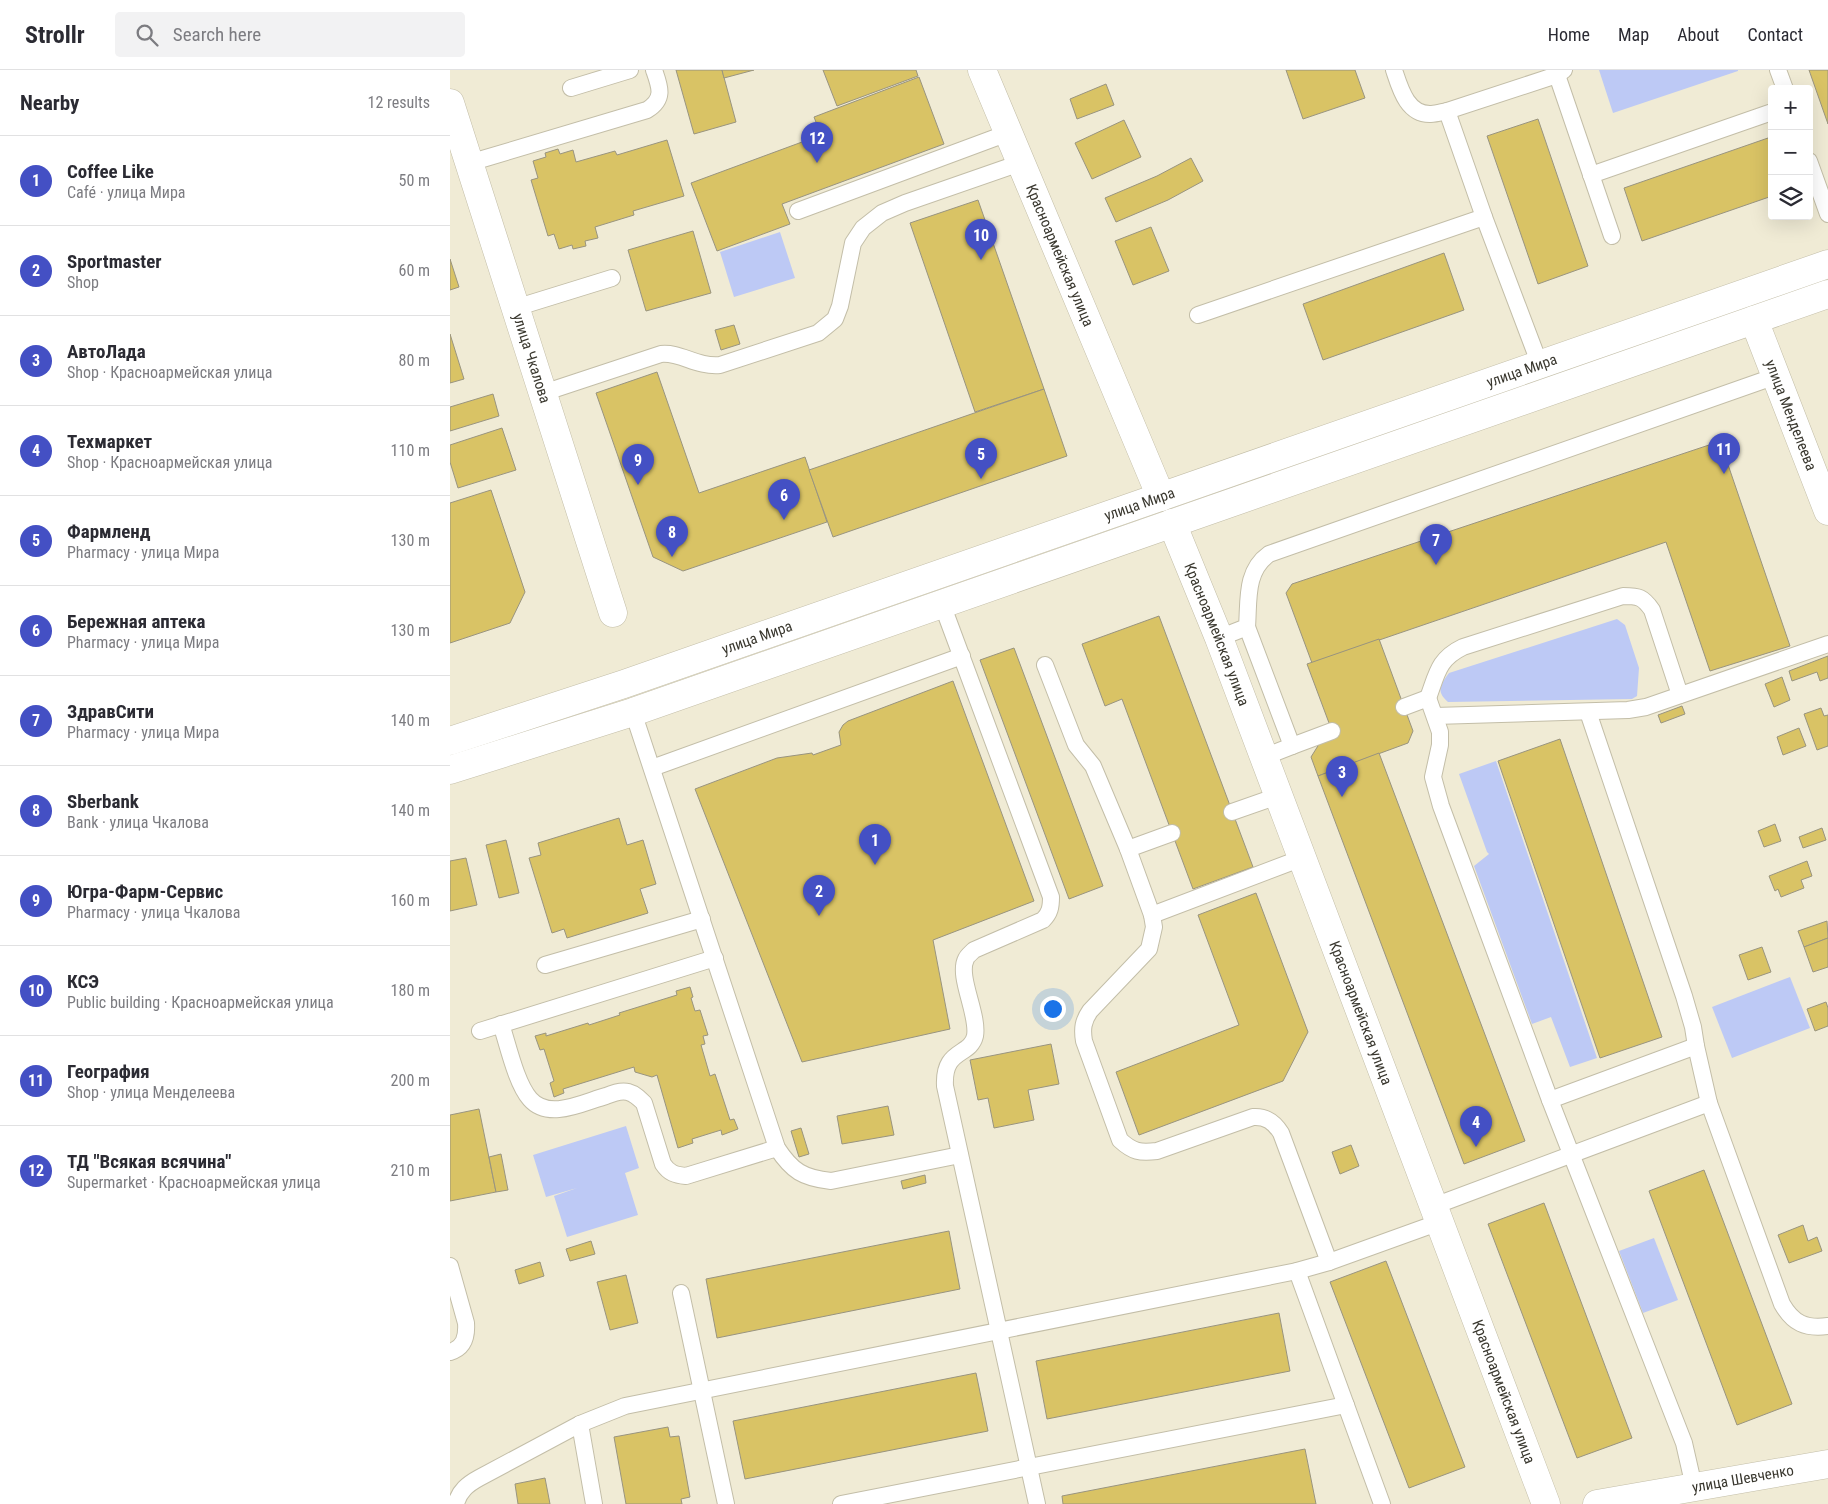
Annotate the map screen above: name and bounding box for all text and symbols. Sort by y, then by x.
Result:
search box [115,12,465,57]
text: Strollr [25,21,85,49]
icon: search [133,21,161,49]
text: Search here [173,23,261,46]
text: Home [1548,24,1590,45]
text: Map [1618,24,1649,45]
text: About [1677,24,1719,45]
text: Contact [1747,24,1803,45]
map controls [1768,85,1813,220]
button: + [1768,85,1813,130]
text: Nearby [20,91,79,115]
text: 12 results [368,93,430,112]
pin: 12 [801,122,833,163]
button: − [1768,130,1813,175]
text: Coffee Like [67,160,154,183]
text: 1 [32,171,40,190]
text: 50 m [398,171,430,190]
button: layers [1768,175,1813,220]
street label: Красноармейская улица [1022,182,1097,329]
text: Café · улица Мира [67,183,186,202]
pin: 10 [965,219,997,260]
text: Sportmaster [67,250,162,273]
text: 2 [32,261,40,280]
text: 60 m [398,261,430,280]
text: Shop [67,273,99,292]
street label: улица Чкалова [509,311,554,405]
text: АвтоЛада [67,340,146,363]
street label: улица Мира [1484,350,1559,391]
text: 3 [32,351,40,370]
text: 80 m [398,351,430,370]
street label: улица Менделеева [1761,357,1820,473]
text: Shop · Красноармейская улица [67,363,272,382]
text: Техмаркет [67,430,152,453]
pin: 11 [1708,433,1740,474]
pin: 5 [965,438,997,479]
text: 4 [32,441,40,460]
text: 110 m [391,441,430,460]
pin: 9 [622,444,654,485]
text: Shop · Красноармейская улица [67,453,272,472]
pin: 6 [768,479,800,520]
street label: улица Мира [1102,484,1177,525]
pin: 8 [656,516,688,557]
text: Фармленд [67,520,151,543]
pin: 7 [1420,524,1452,565]
text: 5 [32,531,40,550]
text: 130 m [391,531,430,550]
text: Pharmacy · улица Мира [67,543,219,562]
street label: Красноармейская улица [1180,560,1253,708]
text: Бережная аптека [67,610,206,633]
street label: улица Мира [719,617,795,658]
text: 6 [32,621,40,640]
text: 130 m [391,621,430,640]
text: Pharmacy · улица Мира [67,633,219,652]
text: ЗдравСити [67,700,154,723]
text: 7 [32,711,40,730]
text: 140 m [391,711,430,730]
text: Pharmacy · улица Мира [67,723,219,742]
pin: 3 [1326,756,1358,797]
text: Sberbank [67,790,139,813]
text: 8 [32,801,40,820]
text: 140 m [391,801,430,820]
text: Bank · улица Чкалова [67,813,209,832]
pin: 1 [859,824,891,865]
pin: 2 [803,875,835,916]
text: Югра-Фарм-Сервис [67,880,223,903]
text: 9 [32,891,40,910]
text: 160 m [391,891,430,910]
text: Pharmacy · улица Чкалова [67,903,240,922]
street label: Красноармейская улица [1325,939,1396,1087]
text: КСЭ [67,970,99,993]
text: 10 [28,981,44,1000]
text: 180 m [391,981,430,1000]
text: Public building · Красноармейская улица [67,993,334,1012]
your location [1040,996,1066,1022]
text: География [67,1060,150,1083]
text: 11 [28,1071,44,1090]
text: 200 m [391,1071,430,1090]
text: Shop · улица Менделеева [67,1083,235,1102]
pin: 4 [1460,1106,1492,1147]
text: ТД "Всякая всячина" [67,1150,231,1173]
text: 12 [28,1161,44,1180]
text: 210 m [391,1161,430,1180]
text: Supermarket · Красноармейская улица [67,1173,321,1192]
street label: Красноармейская улица [1468,1317,1539,1466]
street label: улица Шевченко [1691,1461,1795,1496]

